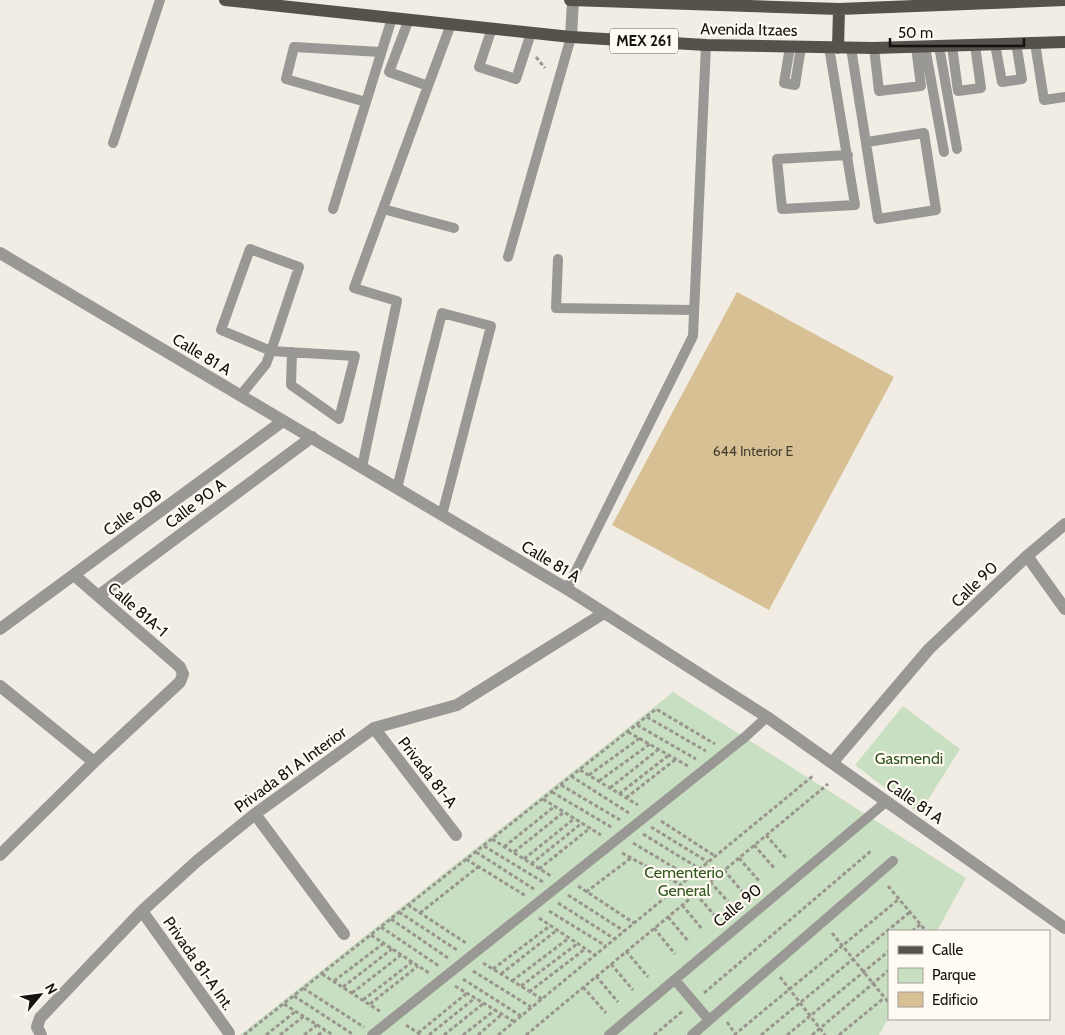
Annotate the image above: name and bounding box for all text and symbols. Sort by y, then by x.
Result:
scale bar [890,15,1024,47]
street label: Avenida Itzaes [700,19,798,40]
text: 50 m [898,24,933,42]
road number: MEX 261 [610,28,678,54]
street label: Calle 81 A [169,330,235,379]
house number: 644 Interior E [713,442,794,460]
street label: Calle 90 A [161,475,229,532]
street label: Calle 90B [100,485,165,540]
street label: Calle 81 A [518,537,584,586]
street label: Calle 90 [947,558,1001,611]
street label: Calle 81A-1 [104,578,172,641]
street label: Privada 81 A Interior [231,722,351,816]
street label: Privada 81-A [394,733,461,812]
park label: Gasmendi [875,749,943,768]
street label: Calle 81 A [883,775,947,828]
park label: Cementerio General [644,863,724,900]
street label: Calle 90 [709,880,765,931]
street label: Privada 81-A Int. [159,913,238,1014]
legend [888,930,1050,1020]
text: Calle [932,941,963,959]
text: Parque [932,966,976,984]
north arrow [15,970,65,1020]
text: N [41,980,62,997]
text: Edificio [932,991,978,1009]

